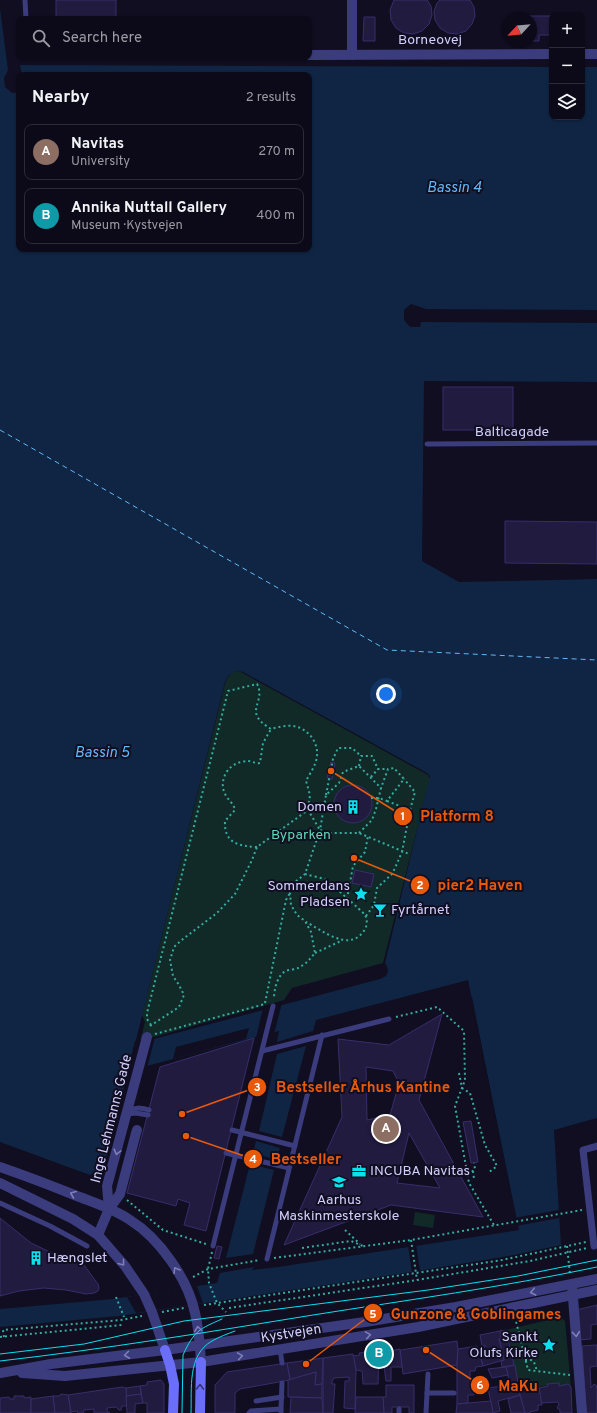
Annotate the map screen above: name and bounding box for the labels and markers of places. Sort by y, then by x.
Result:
place label: Domen [297,799,342,816]
building icon: Domen [345,799,361,815]
callout: Platform 8 [393,802,502,829]
callout: pier2 Haven [410,872,531,899]
place label: Sommerdans Pladsen [267,878,350,911]
place icon: Sommerdans Pladsen [353,886,369,902]
bar icon: Fyrtårnet [372,902,388,918]
place label: Fyrtårnet [391,902,450,919]
callout: Bestseller Århus Kantine [247,1073,458,1100]
pin: A [373,1114,399,1144]
callout: Bestseller [243,1145,350,1172]
office icon: INCUBA Navitas [351,1163,367,1179]
place label: INCUBA Navitas [370,1163,470,1180]
school or university icon: Aarhus Maskinmesterskole [331,1174,347,1190]
place label: Aarhus Maskinmesterskole [279,1192,399,1225]
building icon: Hængslet [28,1250,44,1266]
place label: Hængslet [47,1250,107,1267]
callout: Gunzone & Goblingames [363,1300,570,1327]
place label: Sankt Olufs Kirke [469,1329,538,1362]
place icon: Sankt Olufs Kirke [541,1337,557,1353]
pin: B [366,1339,392,1369]
callout: MaKu [470,1372,546,1399]

